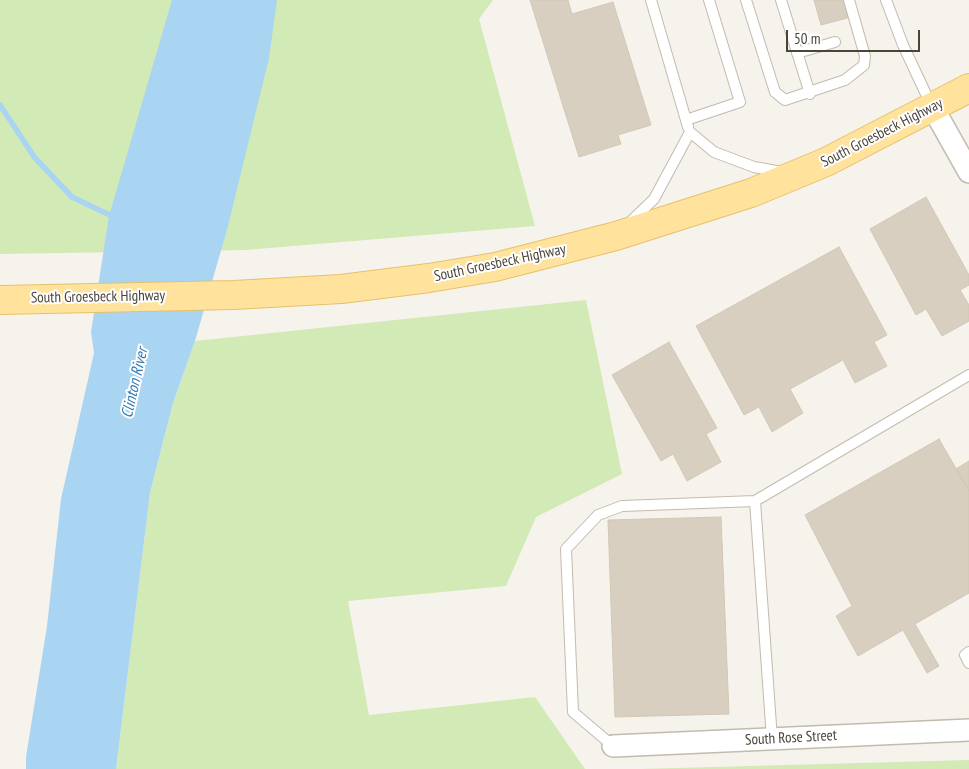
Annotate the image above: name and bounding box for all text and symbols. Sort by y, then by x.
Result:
scale bar [789,20,923,52]
text: 50 m [794,29,820,48]
street label: South Groesbeck Highway [818,94,946,172]
street label: South Groesbeck Highway [432,240,568,286]
street label: South Groesbeck Highway [31,287,165,307]
water label: Clinton River [118,346,152,420]
street label: South Rose Street [745,727,837,749]

